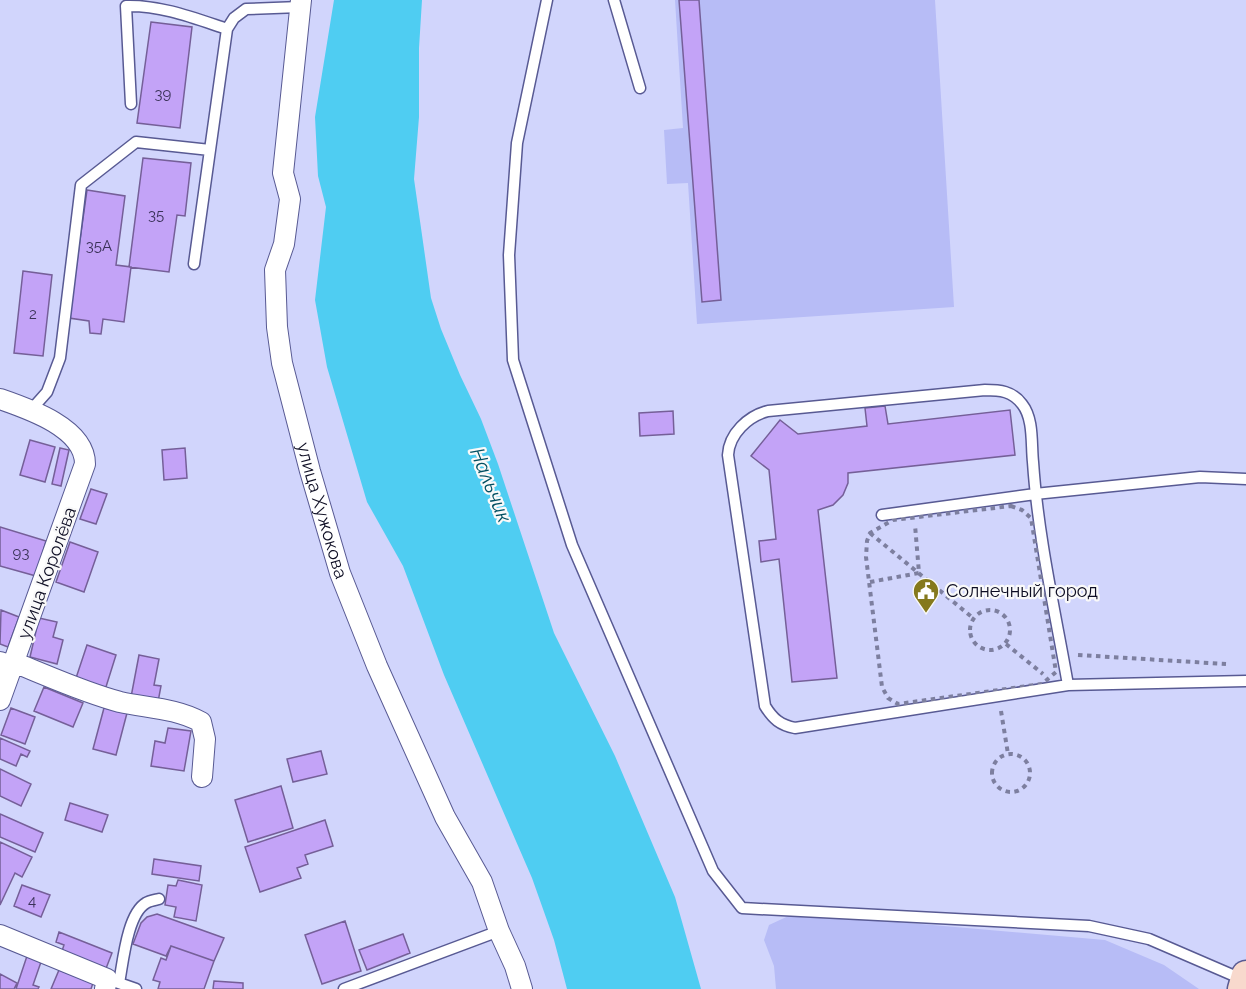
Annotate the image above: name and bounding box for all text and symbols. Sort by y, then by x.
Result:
house number: 39 [155,85,172,103]
house number: 35 [148,206,164,224]
house number: 35А [86,237,112,255]
house number: 2 [29,305,37,323]
street label: улица Хужокова [293,440,352,582]
water label: Нальчик [465,444,517,526]
street label: улица Королёва [13,504,80,642]
house number: 93 [13,544,29,562]
public building icon: Солнечный город [911,576,941,614]
place label: Солнечный город [946,580,1098,601]
house number: 4 [28,892,36,910]

